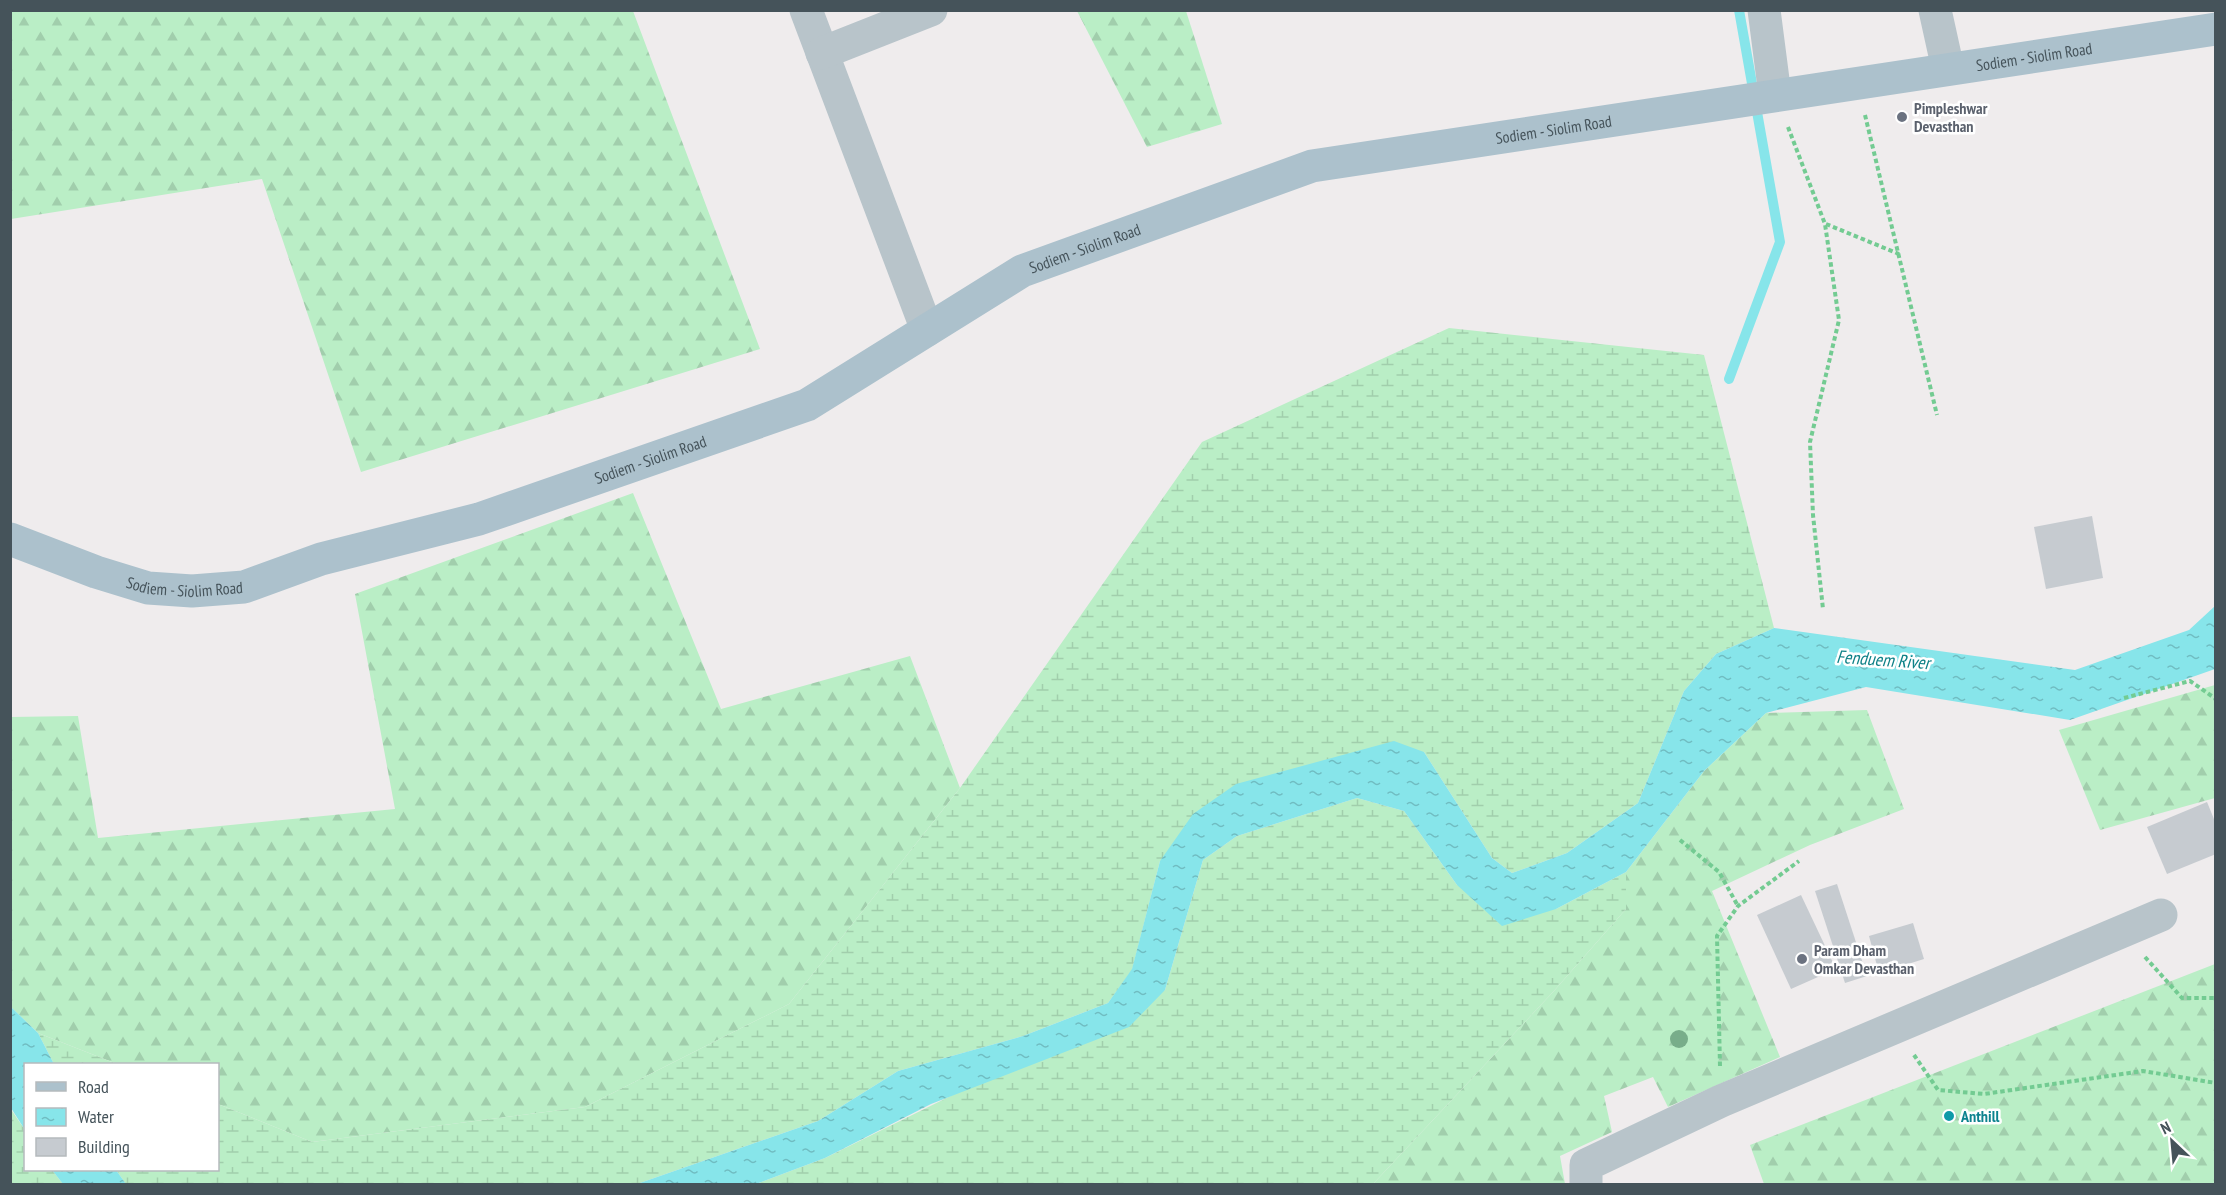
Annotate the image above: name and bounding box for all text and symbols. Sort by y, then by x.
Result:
street label: Sodiem - Siolim Road [1975,38,2094,75]
place label: Pimpleshwar Devasthan [1914,98,1988,136]
marker: Pimpleshwar Devasthan [1895,110,1909,124]
street label: Sodiem - Siolim Road [1494,111,1613,148]
street label: Sodiem - Siolim Road [1026,219,1143,278]
street label: Sodiem - Siolim Road [592,431,709,488]
street label: Sodiem - Siolim Road [124,572,244,601]
water label: Fenduem River [1836,645,1933,674]
place label: Param Dham Omkar Devasthan [1814,940,1914,978]
marker: Param Dham Omkar Devasthan [1795,952,1809,966]
legend [24,1063,219,1171]
text: Road [78,1075,109,1098]
text: Water [78,1105,114,1128]
place label: Anthill [1960,1106,2000,1126]
marker: Anthill [1942,1109,1956,1123]
north arrow [2142,1111,2202,1171]
text: N [2157,1117,2174,1138]
text: Building [78,1135,130,1158]

